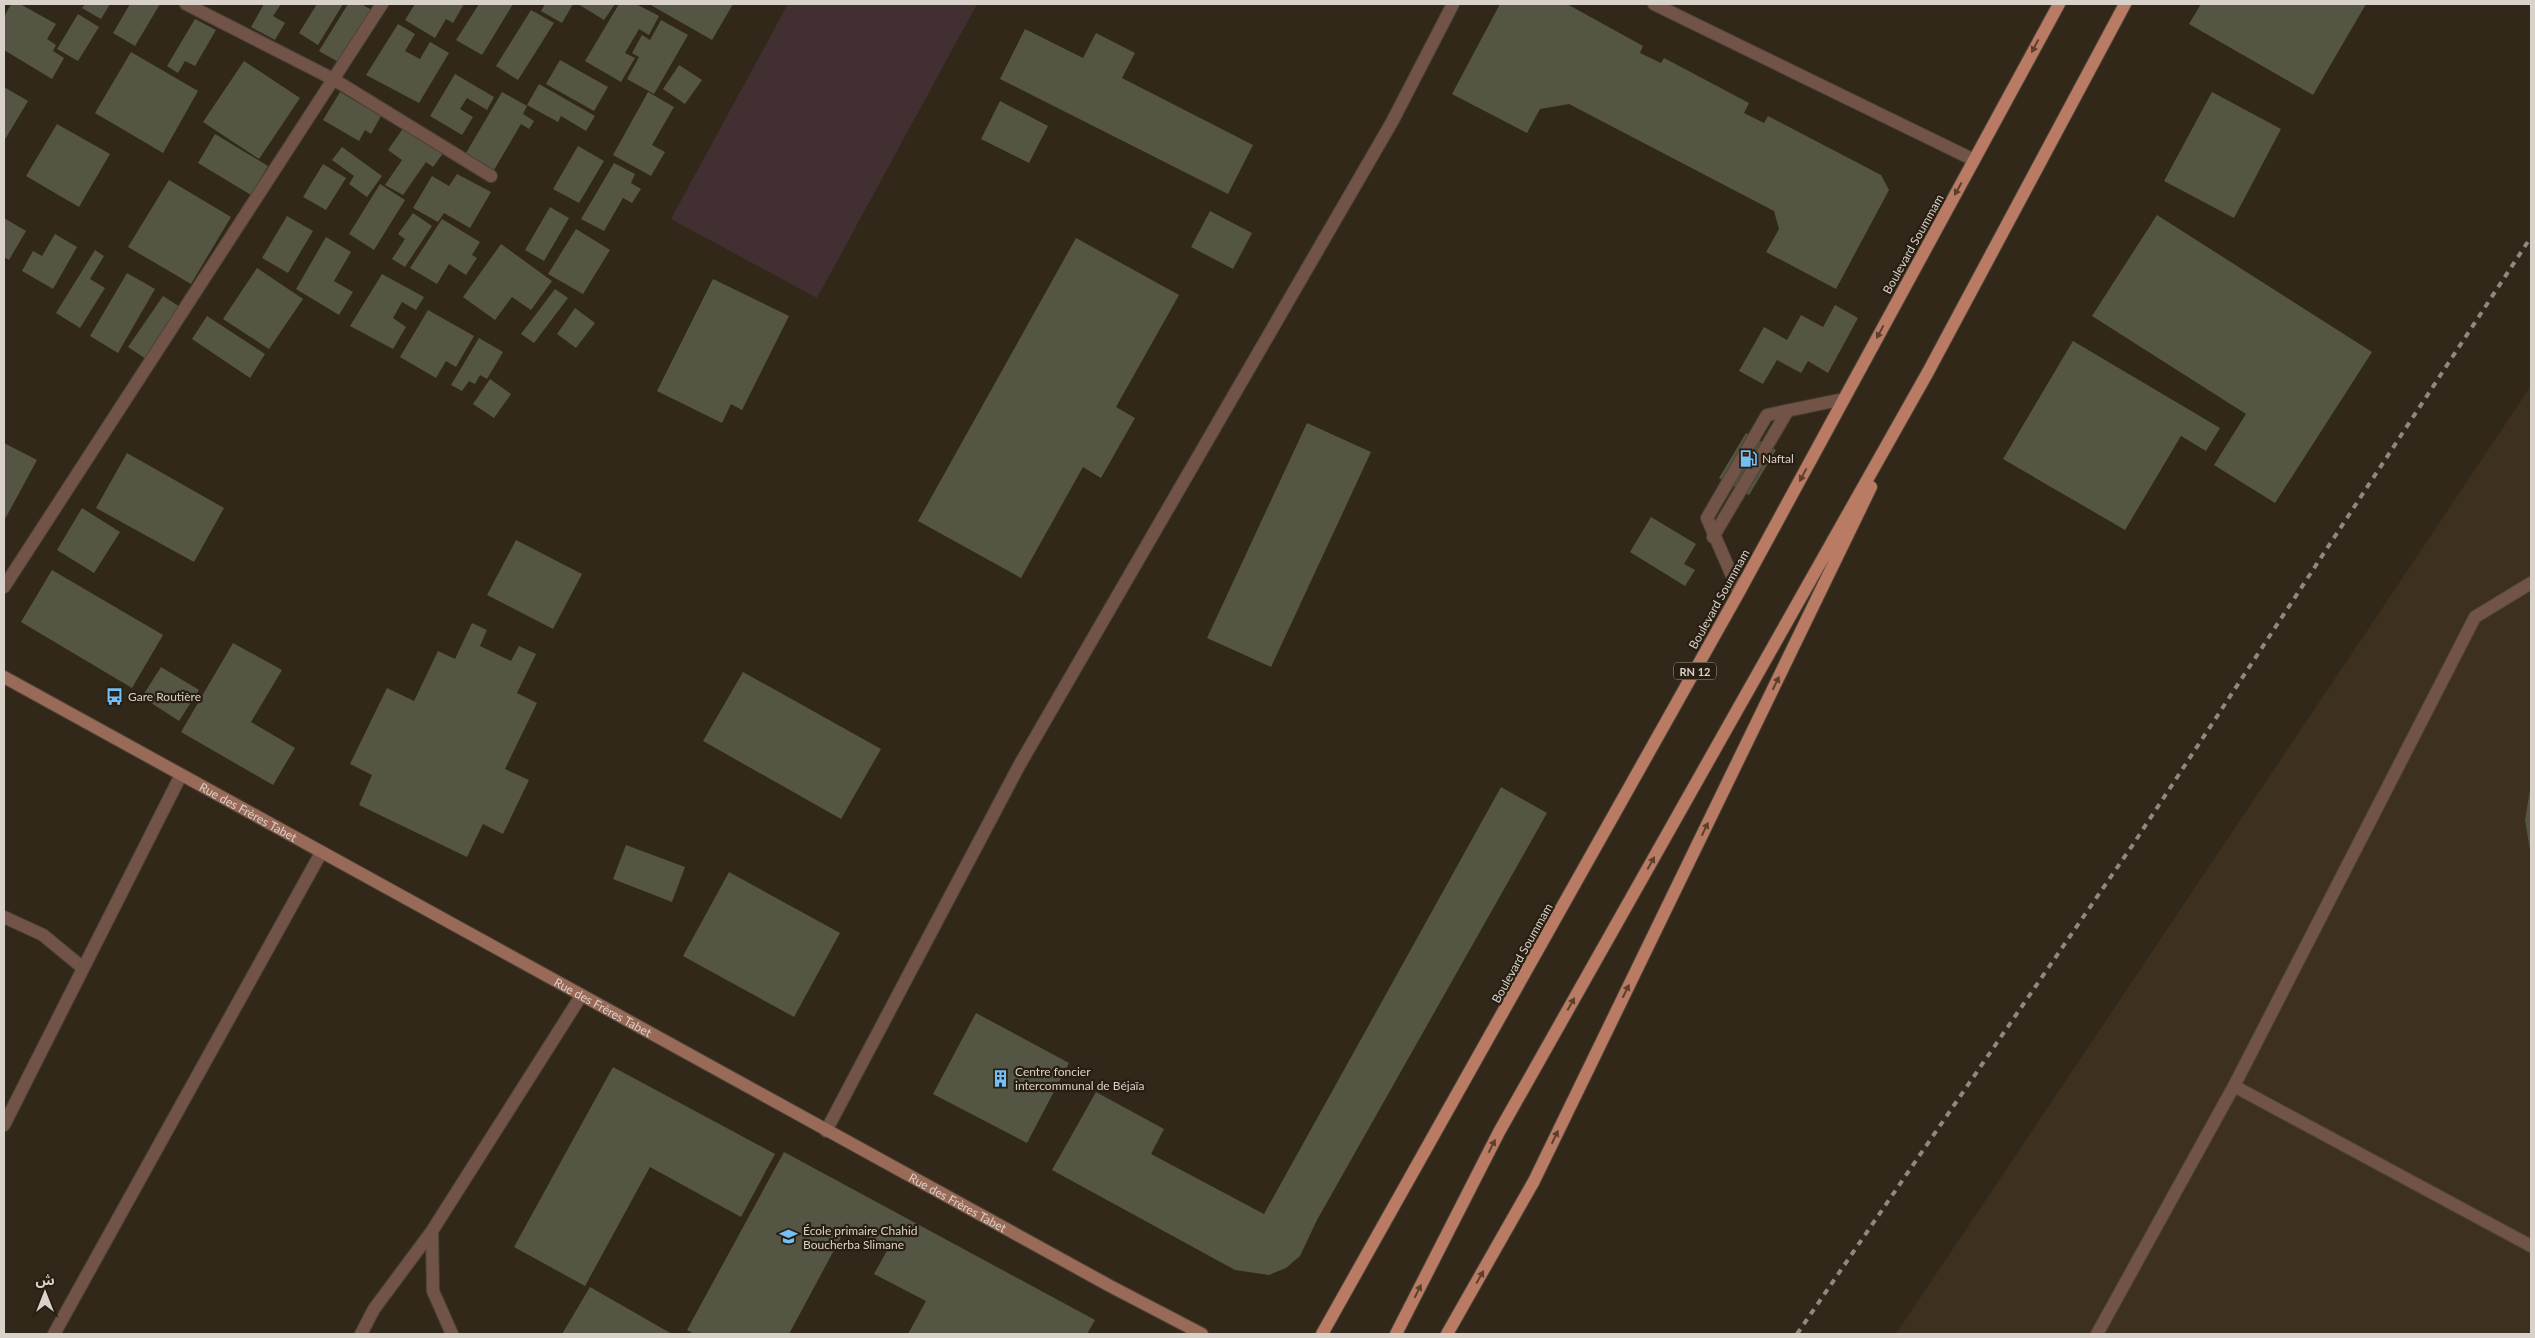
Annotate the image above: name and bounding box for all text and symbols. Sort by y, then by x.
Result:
one-way arrow [2031,39,2039,54]
one-way arrow [1954,182,1962,197]
street label: Boulevard Soummam [1879,191,1947,296]
one-way arrow [1876,326,1885,339]
fuel station icon: Naftal [1738,448,1758,468]
place label: Naftal [1762,451,1794,466]
one-way arrow [1799,468,1807,482]
street label: Boulevard Soummam [1685,546,1753,651]
road number: RN 12 [1674,662,1716,679]
one-way arrow [1772,676,1780,690]
bus stop icon: Gare Routière [104,686,124,706]
place label: Gare Routière [128,689,201,704]
street label: Rue des Frères Tabet [197,779,300,845]
one-way arrow [1701,822,1709,837]
one-way arrow [1647,855,1655,870]
street label: Boulevard Soummam [1488,900,1556,1005]
street label: Rue des Frères Tabet [552,974,655,1040]
one-way arrow [1622,984,1630,998]
one-way arrow [1567,998,1576,1011]
place label: Centre foncier intercommunal de Béjaïa [1015,1064,1144,1093]
building icon: Centre foncier intercommunal de Béjaïa [991,1068,1011,1088]
one-way arrow [1551,1130,1559,1145]
one-way arrow [1488,1139,1496,1153]
street label: Rue des Frères Tabet [907,1169,1010,1235]
place label: École primaire Chahid Boucherba Slimane [803,1223,918,1252]
school or university icon: École primaire Chahid Boucherba Slimane [779,1227,799,1247]
north arrow [20,1268,70,1318]
one-way arrow [1476,1269,1484,1284]
text: ش [35,1271,55,1288]
one-way arrow [1414,1284,1422,1298]

